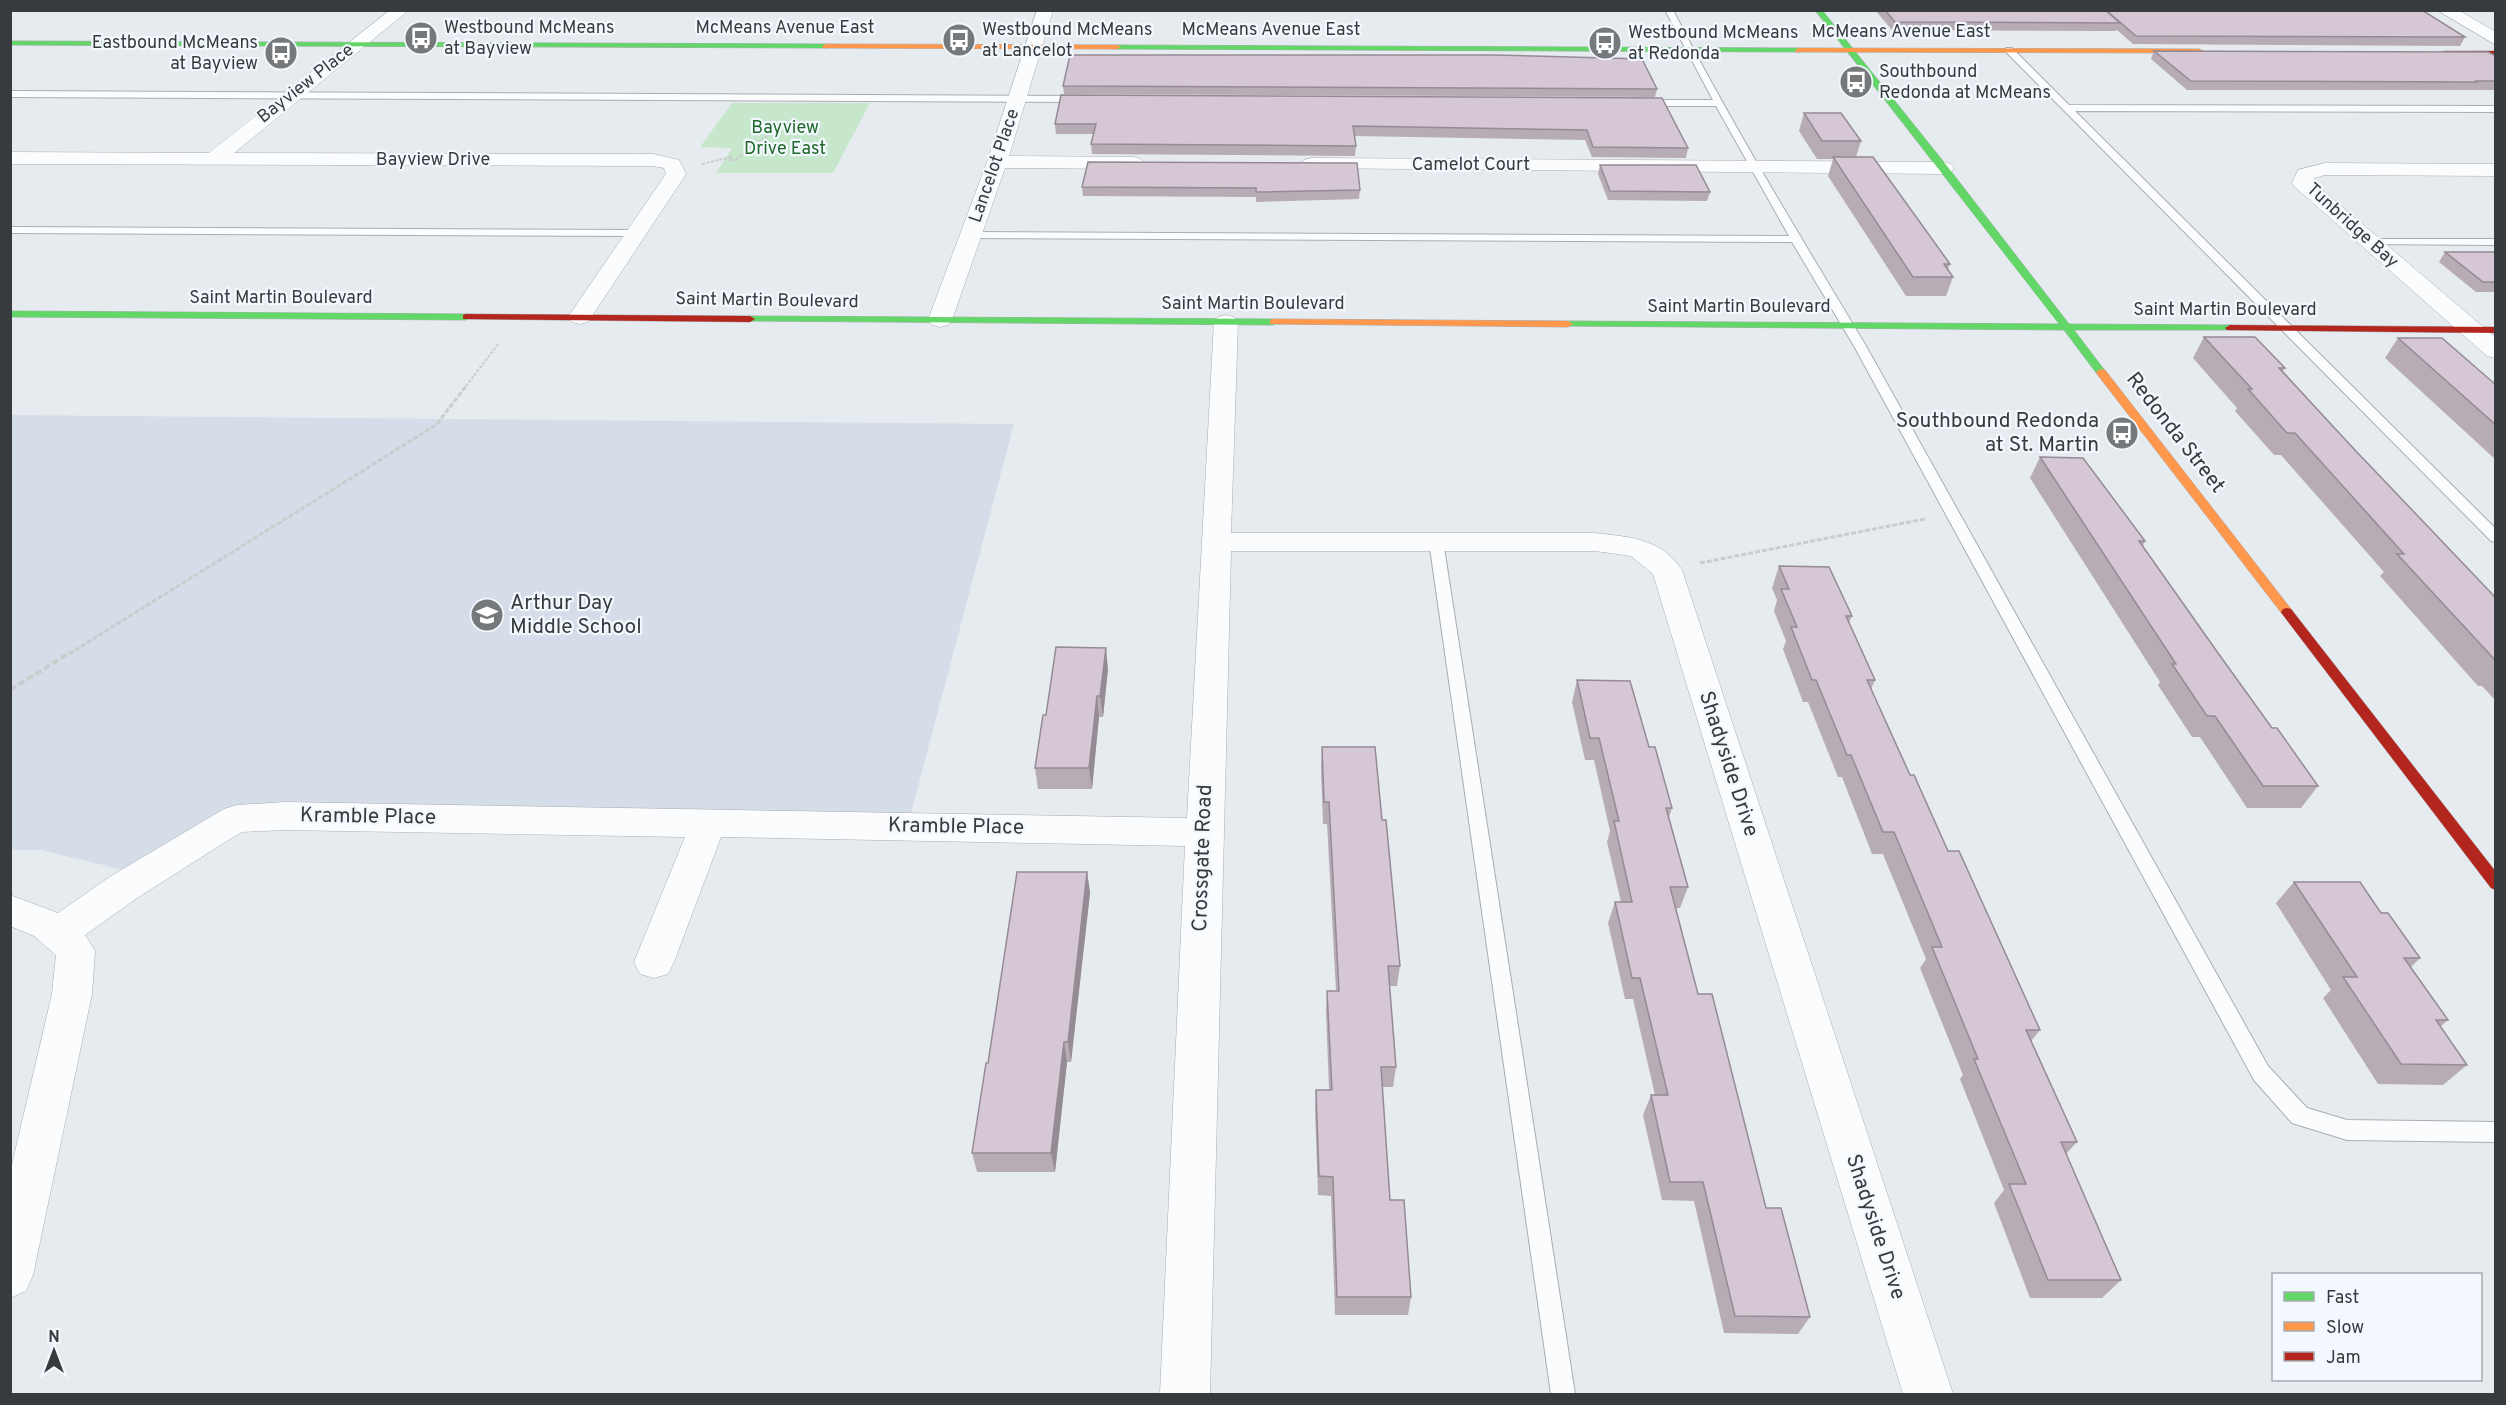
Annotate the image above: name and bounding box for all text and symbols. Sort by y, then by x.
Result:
place label: Westbound McMeans at Bayview [444,17,614,61]
street label: McMeans Avenue East [695,17,875,40]
place label: Westbound McMeans at Lancelot [982,19,1152,63]
street label: McMeans Avenue East [1181,19,1361,42]
bus stop icon: Westbound McMeans at Bayview [403,20,439,56]
street label: McMeans Avenue East [1811,21,1991,44]
bus stop icon: Westbound McMeans at Lancelot [941,22,977,58]
place label: Westbound McMeans at Redonda [1628,22,1798,66]
bus stop icon: Westbound McMeans at Redonda [1587,25,1623,61]
place label: Eastbound McMeans at Bayview [92,32,258,76]
bus stop icon: Eastbound McMeans at Bayview [263,35,299,71]
street label: Bayview Place [253,39,359,129]
place label: Southbound Redonda at McMeans [1879,61,2051,105]
bus stop icon: Southbound Redonda at McMeans [1838,64,1874,100]
street label: Lancelot Place [965,106,1025,226]
park label: Bayview Drive East [744,117,826,161]
street label: Bayview Drive [376,149,490,172]
street label: Camelot Court [1412,154,1530,177]
street label: Tunbridge Bay [2301,178,2403,274]
street label: Saint Martin Boulevard [189,287,373,310]
street label: Saint Martin Boulevard [675,288,859,314]
street label: Saint Martin Boulevard [1161,293,1345,316]
street label: Saint Martin Boulevard [1647,296,1831,319]
street label: Saint Martin Boulevard [2133,299,2317,322]
street label: Redonda Street [2119,367,2231,499]
place label: Southbound Redonda at St. Martin [1896,408,2099,459]
bus stop icon: Southbound Redonda at St. Martin [2104,415,2140,451]
place label: Arthur Day Middle School [510,590,642,641]
school or university icon: Arthur Day Middle School [469,597,505,633]
street label: Shadyside Drive [1692,688,1764,840]
street label: Crossgate Road [1187,784,1219,932]
street label: Kramble Place [300,802,436,832]
street label: Kramble Place [888,812,1024,842]
street label: Shadyside Drive [1839,1151,1911,1303]
legend [2272,1273,2482,1381]
text: Fast [2326,1287,2359,1310]
text: Slow [2326,1317,2364,1340]
north arrow [24,1321,84,1381]
text: N [48,1328,60,1348]
text: Jam [2326,1347,2361,1370]

